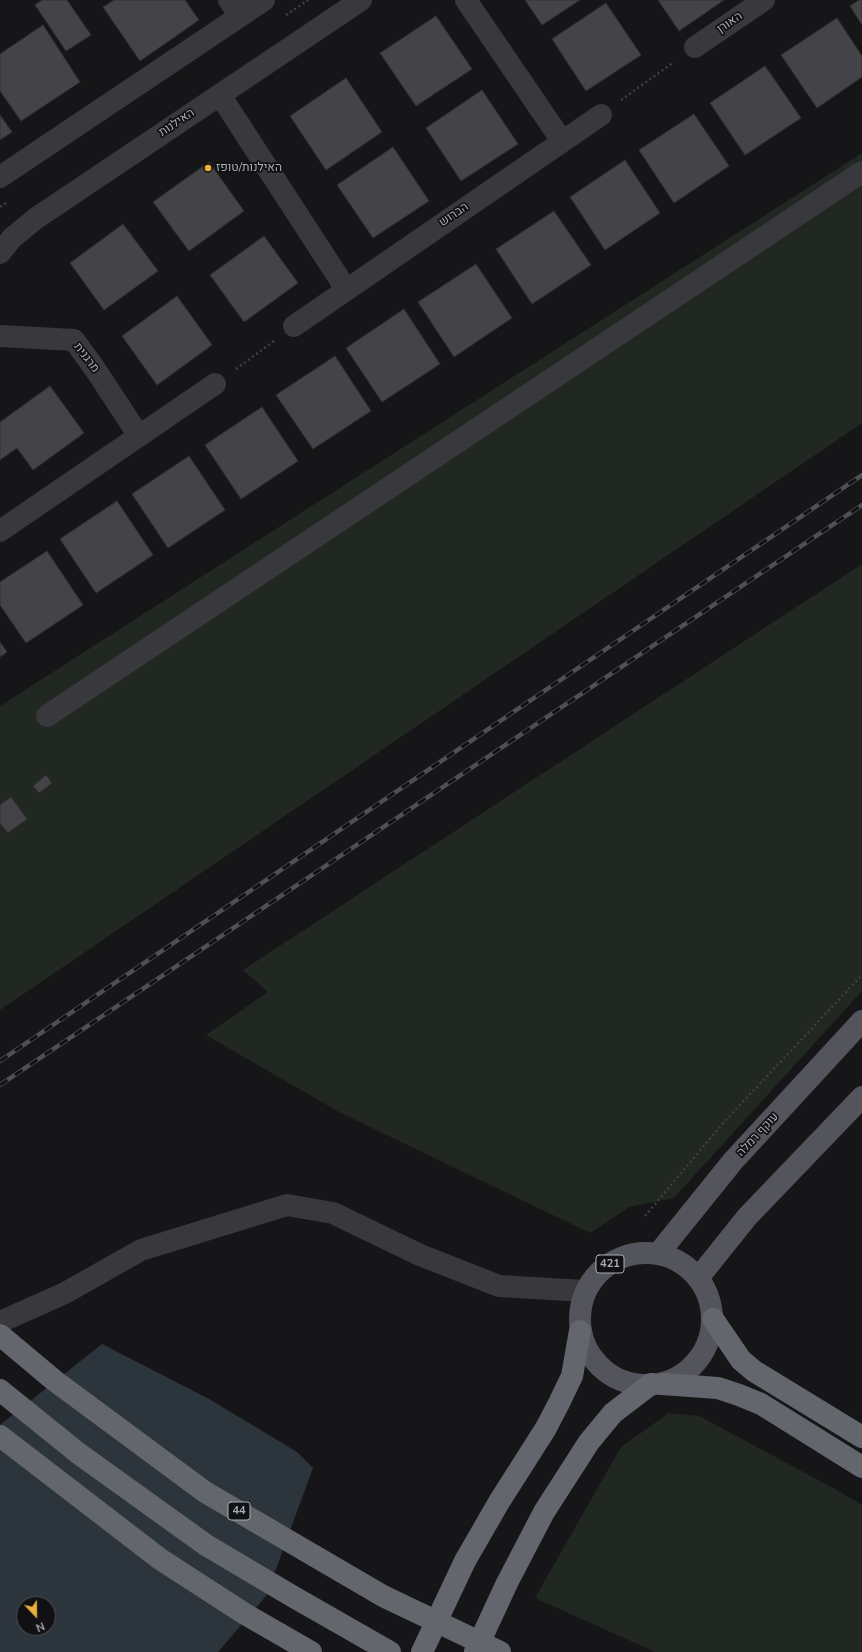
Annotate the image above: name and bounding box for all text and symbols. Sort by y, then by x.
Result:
street label: האורן [715,9,745,37]
street label: האילנות [156,106,198,140]
place label: האילנות/טופז [216,161,282,175]
marker: האילנות/טופז [203,163,213,173]
street label: הברוש [437,200,471,230]
street label: מרגנית [70,340,102,376]
street label: עוקף רמלה [734,1110,782,1160]
road number: 421 [596,1255,624,1273]
road number: 44 [228,1502,250,1520]
north arrow [16,1596,56,1636]
text: N [34,1618,47,1635]

